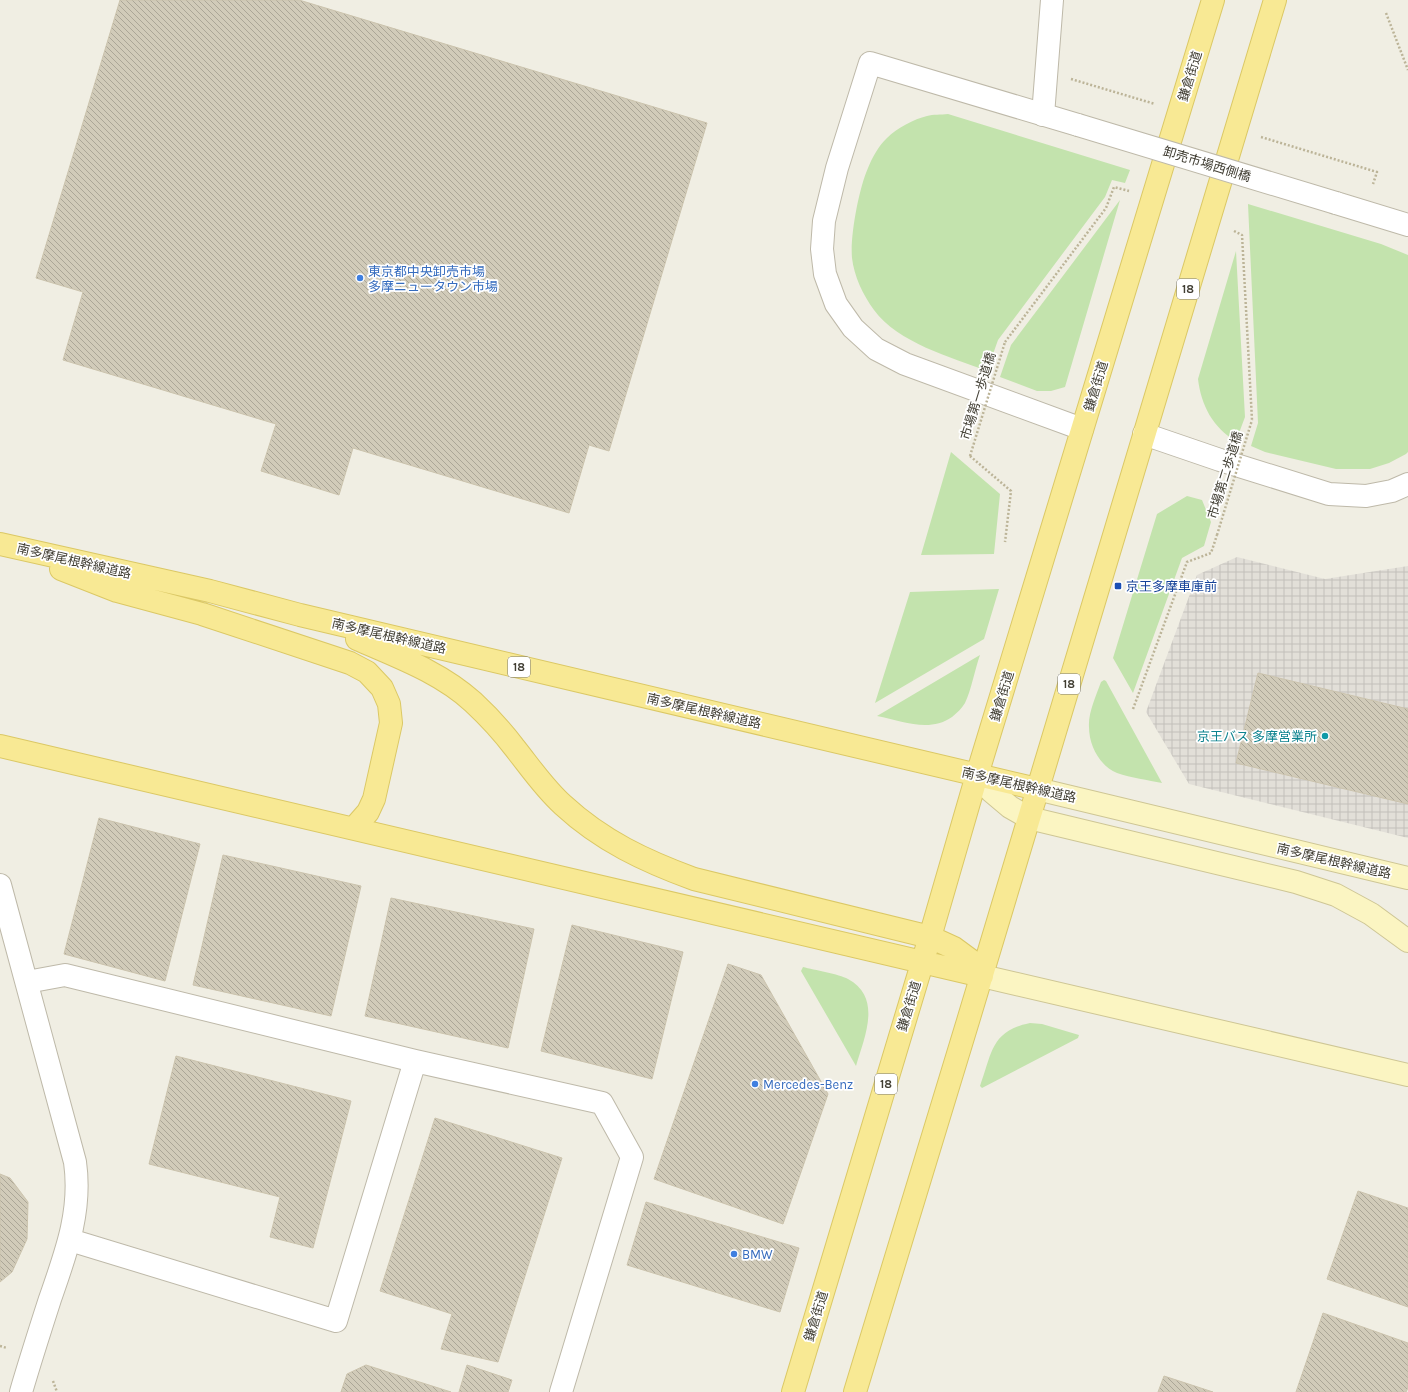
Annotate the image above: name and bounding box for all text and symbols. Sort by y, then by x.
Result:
street label: 鎌倉街道 [1175,49,1205,103]
street label: 卸売市場西側橋 [1160,143,1253,184]
place label: 東京都中央卸売市場 多摩ニュータウン市場 [368,264,498,294]
marker: 東京都中央卸売市場 多摩ニュータウン市場 [355,273,365,283]
road number: 18 [1177,279,1199,299]
street label: 市場第一歩道橋 [958,350,998,442]
street label: 鎌倉街道 [1081,359,1111,413]
street label: 市場第二歩道橋 [1205,429,1245,521]
street label: 南多摩尾根幹線道路 [15,541,133,581]
place label: 京王多摩車庫前 [1126,579,1217,594]
marker: 京王多摩車庫前 [1113,581,1123,591]
street label: 南多摩尾根幹線道路 [330,616,448,656]
road number: 18 [508,657,530,677]
street label: 鎌倉街道 [987,669,1017,723]
road number: 18 [1058,674,1080,694]
street label: 南多摩尾根幹線道路 [645,691,763,731]
place label: 京王バス 多摩営業所 [1197,729,1317,744]
marker: 京王バス 多摩営業所 [1320,731,1330,741]
street label: 南多摩尾根幹線道路 [960,765,1078,805]
street label: 南多摩尾根幹線道路 [1275,841,1393,881]
street label: 鎌倉街道 [894,979,924,1033]
road number: 18 [875,1074,897,1094]
place label: Mercedes-Benz [763,1077,853,1092]
marker: Mercedes-Benz [750,1079,760,1089]
place label: BMW [742,1247,773,1262]
marker: BMW [729,1249,739,1259]
street label: 鎌倉街道 [801,1289,831,1343]

